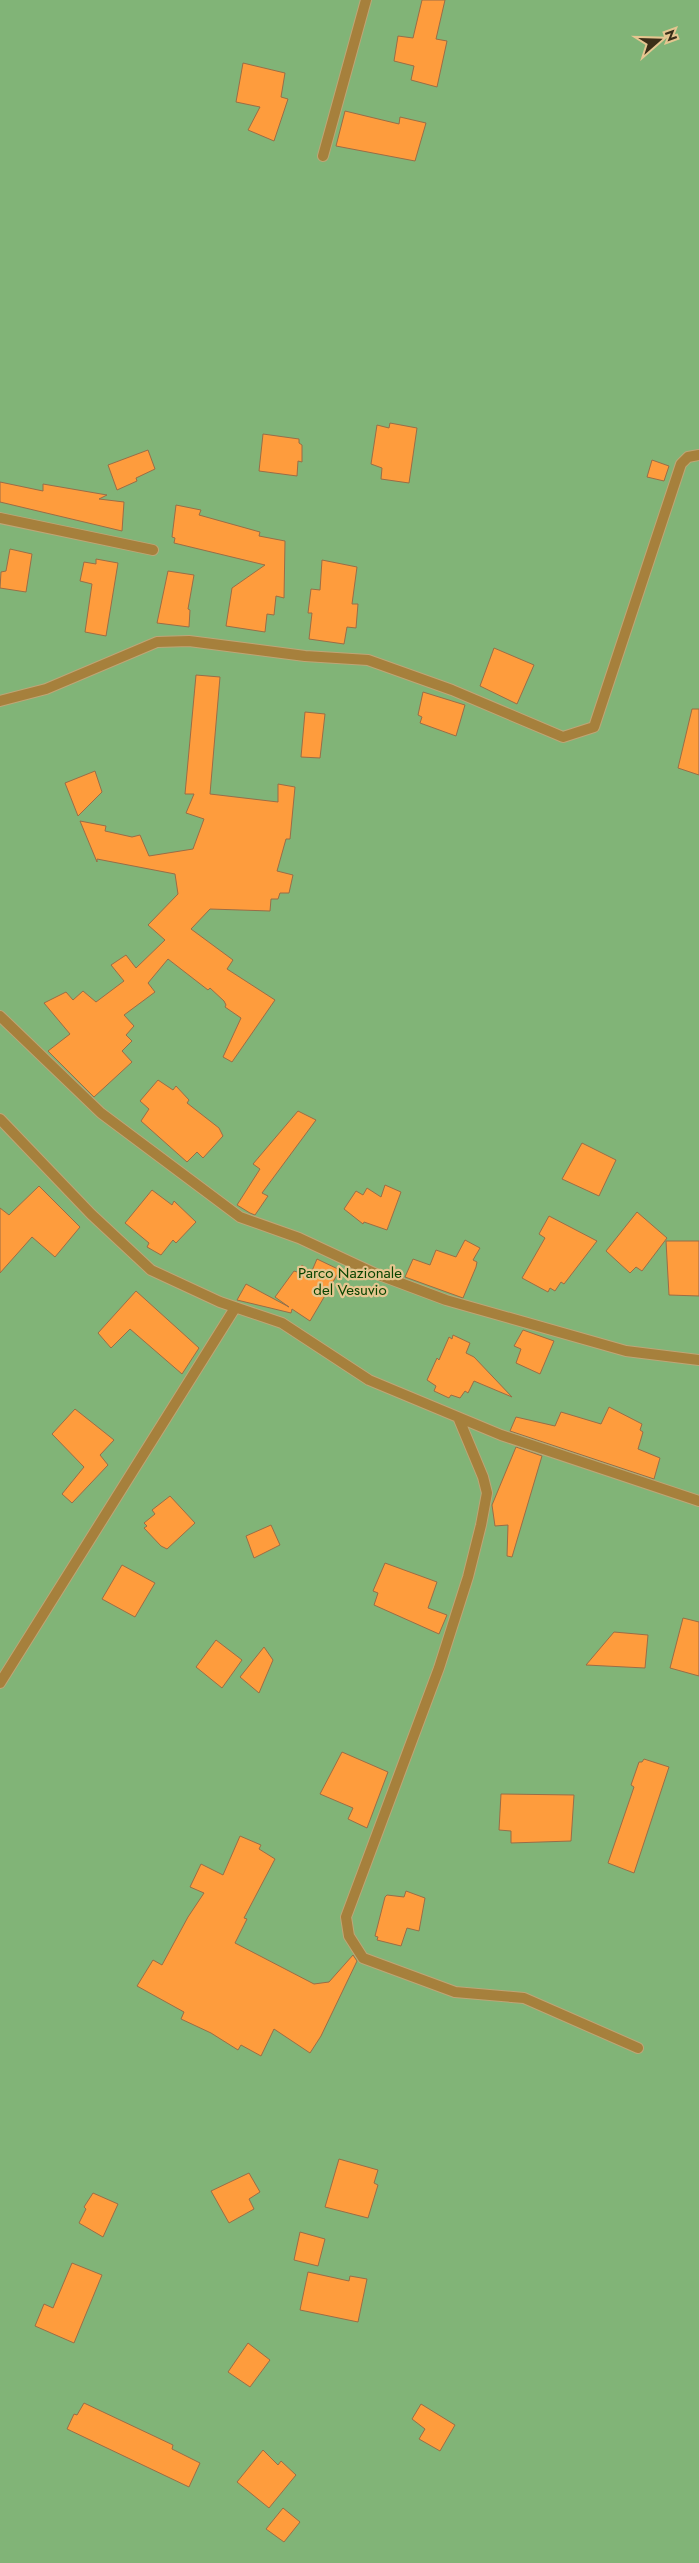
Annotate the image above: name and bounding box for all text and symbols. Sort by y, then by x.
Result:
north arrow [634,15,684,65]
text: N [660,27,683,44]
park label: Parco Nazionale del Vesuvio [298,1262,402,1301]

